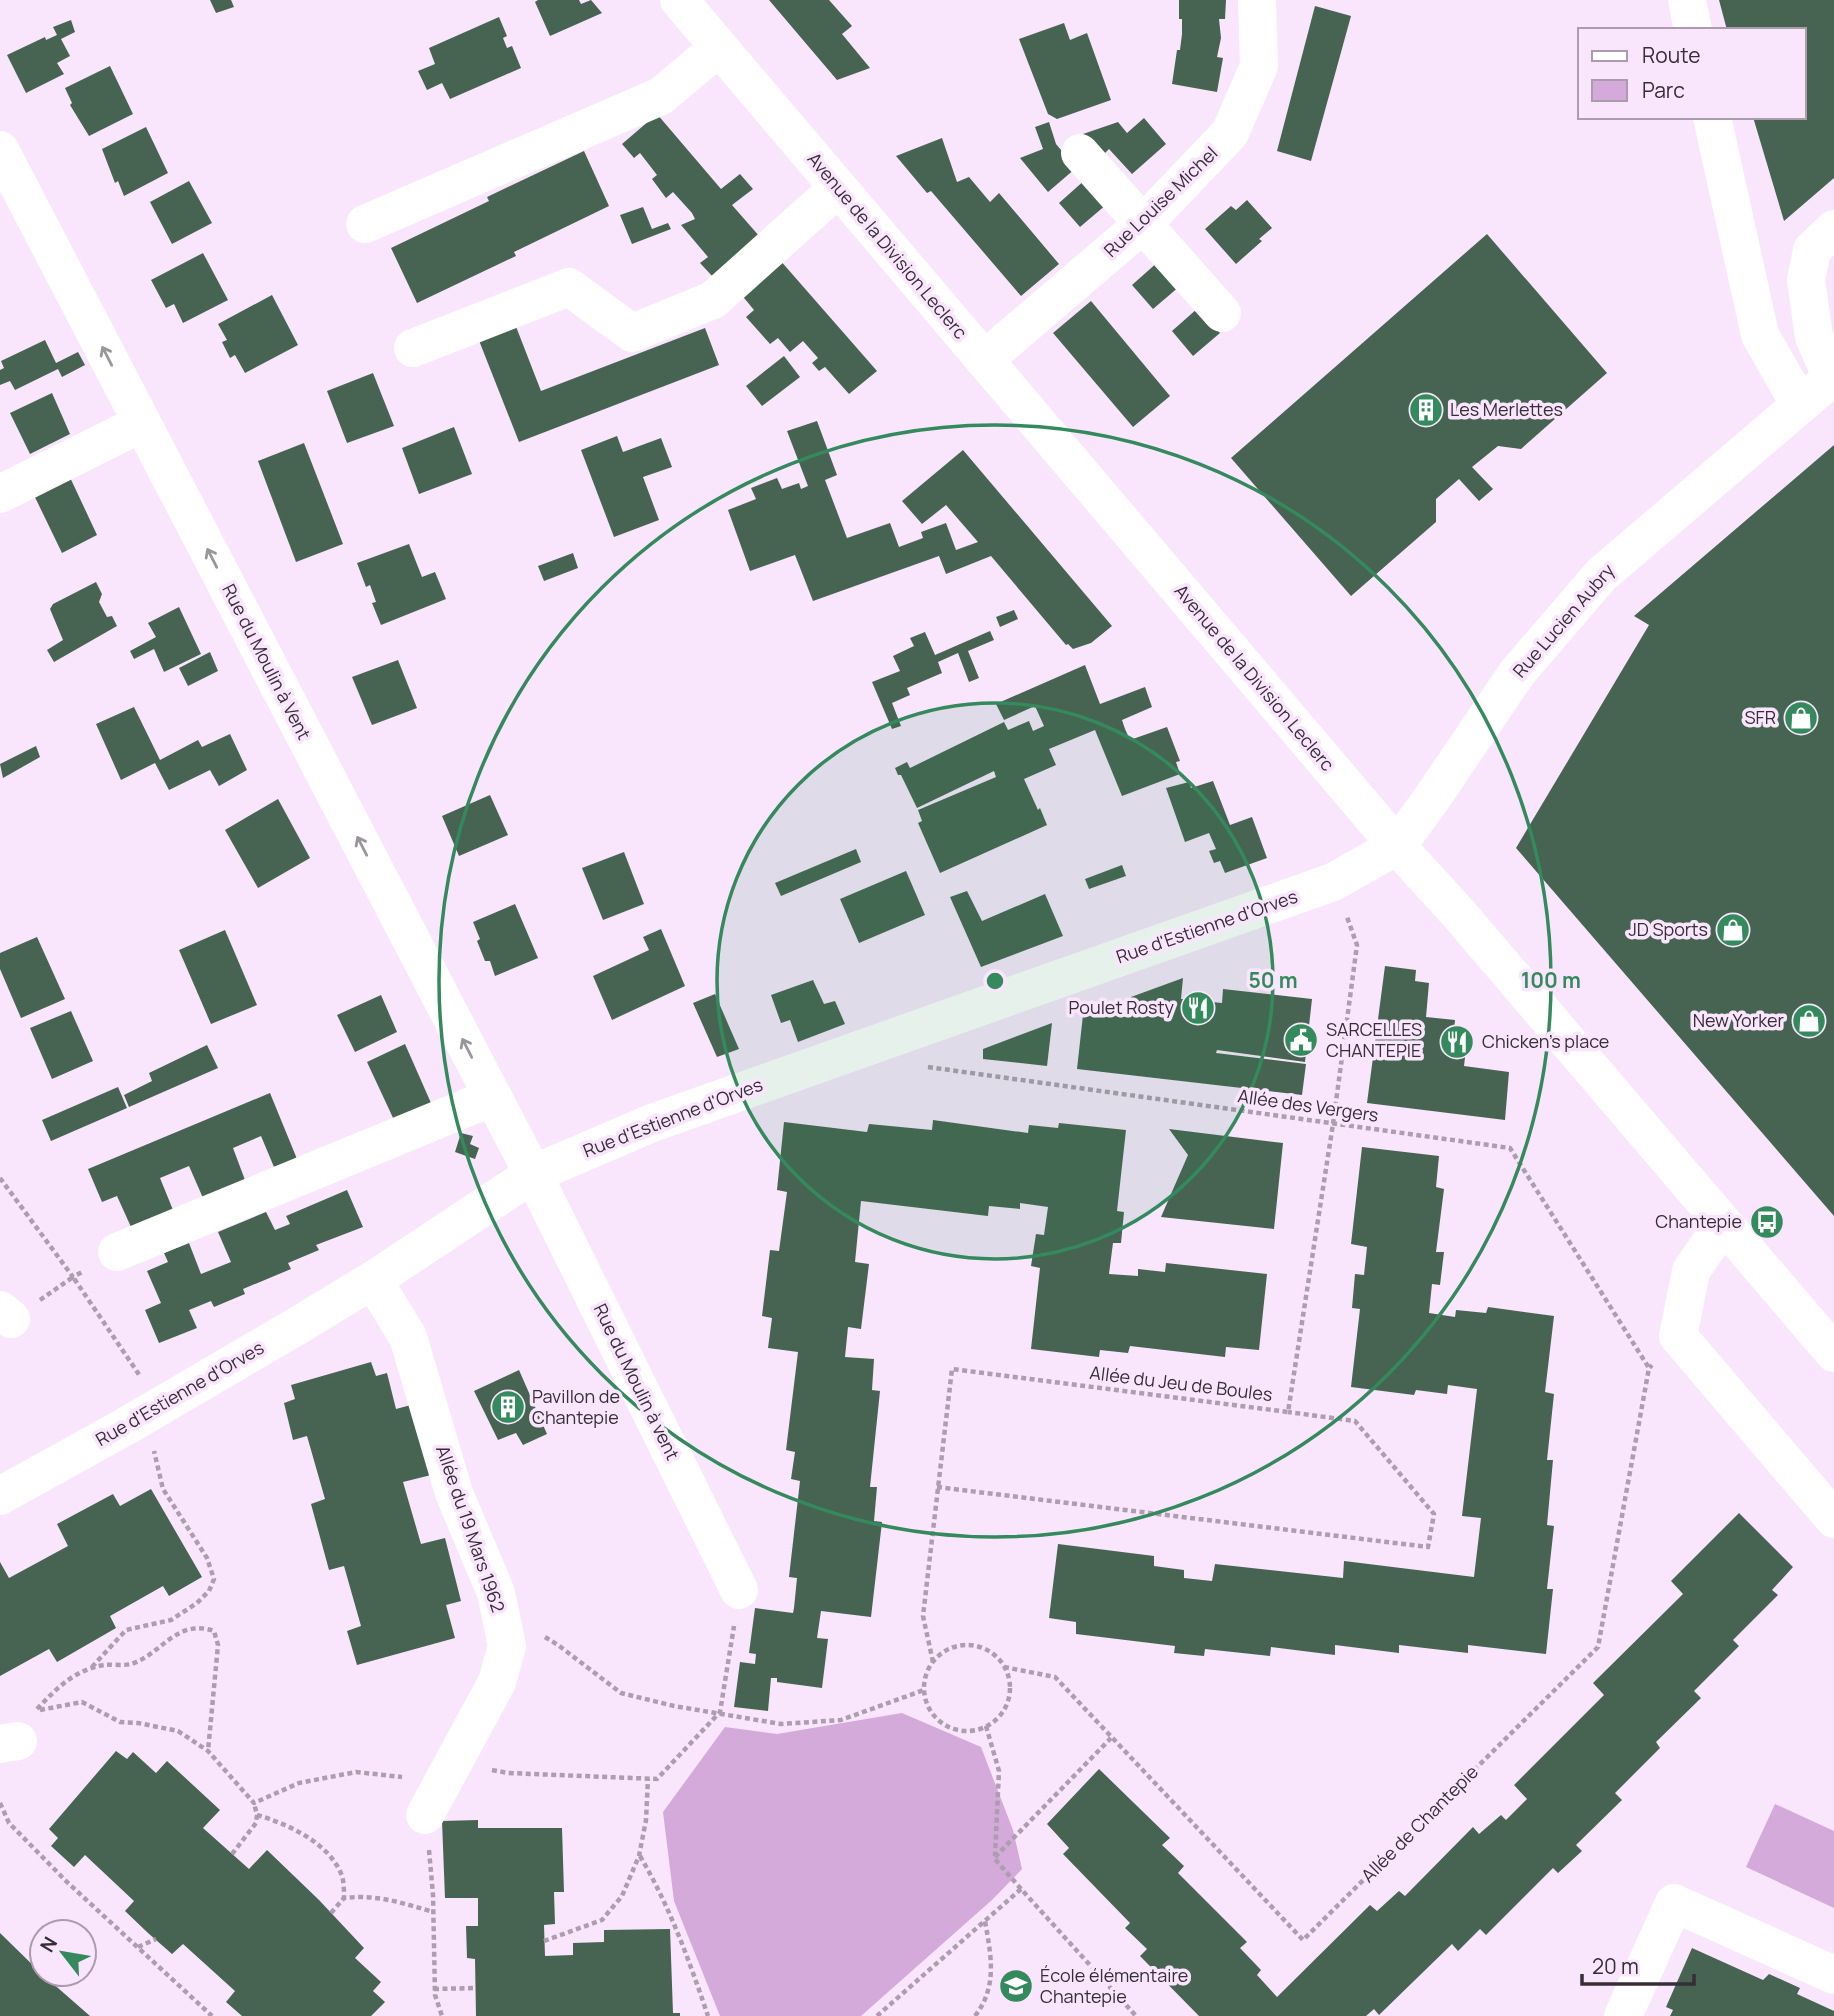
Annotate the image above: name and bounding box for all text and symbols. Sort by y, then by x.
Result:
legend [1578,28,1806,119]
text: Route [1642,41,1700,69]
text: Parc [1642,76,1685,104]
street label: Rue Louise Michel [1098,141,1222,262]
street label: Avenue de la Division Leclerc [803,147,973,344]
one-way arrow [100,346,113,367]
building icon: Les Merlettes [1407,391,1445,429]
place label: Les Merlettes [1450,397,1563,421]
one-way arrow [205,548,218,569]
street label: Rue Lucien Aubry [1507,558,1620,682]
street label: Avenue de la Division Leclerc [1170,579,1340,776]
street label: Rue du Moulin à Vent [217,580,317,744]
shop icon: SFR [1782,699,1820,737]
place label: SFR [1744,705,1776,729]
one-way arrow [355,837,369,857]
street label: Rue d'Estienne d'Orves [1113,884,1301,968]
shop icon: JD Sports [1714,911,1752,949]
place label: JD Sports [1628,917,1708,941]
text: 50 m [1248,966,1298,994]
text: 100 m [1521,966,1581,994]
centre of rings [983,969,1007,993]
restaurant icon: Poulet Rosty [1179,989,1217,1027]
place label: Poulet Rosty [1069,995,1174,1019]
shop icon: New Yorker [1790,1002,1828,1040]
place label: New Yorker [1693,1008,1784,1032]
place label: SARCELLES CHANTEPIE [1326,1017,1422,1062]
public building icon: SARCELLES CHANTEPIE [1282,1021,1320,1059]
restaurant icon: Chicken's place [1438,1023,1476,1061]
place label: Chicken's place [1482,1029,1609,1053]
one-way arrow [460,1038,474,1059]
street label: Rue d'Estienne d'Orves [580,1072,766,1162]
street label: Allée des Vergers [1236,1083,1380,1127]
bus stop icon: Chantepie [1748,1203,1786,1241]
place label: Chantepie [1655,1209,1742,1233]
street label: Rue du Moulin à vent [589,1300,685,1464]
street label: Rue d'Estienne d'Orves [91,1335,268,1451]
street label: Allée du Jeu de Boules [1088,1360,1274,1406]
place label: Pavillon de Chantepie [532,1384,620,1429]
building icon: Pavillon de Chantepie [489,1388,527,1426]
street label: Allée du 19 Mars 1962 [431,1442,511,1615]
street label: Allée de Chantepie [1356,1760,1483,1887]
north arrow [28,1918,98,1988]
text: N [34,1932,63,1957]
scale bar [1582,1942,1694,1986]
text: 20 m [1592,1952,1639,1980]
place label: École élémentaire Chantepie [1040,1963,1188,2008]
school or university icon: École élémentaire Chantepie [997,1967,1035,2005]

